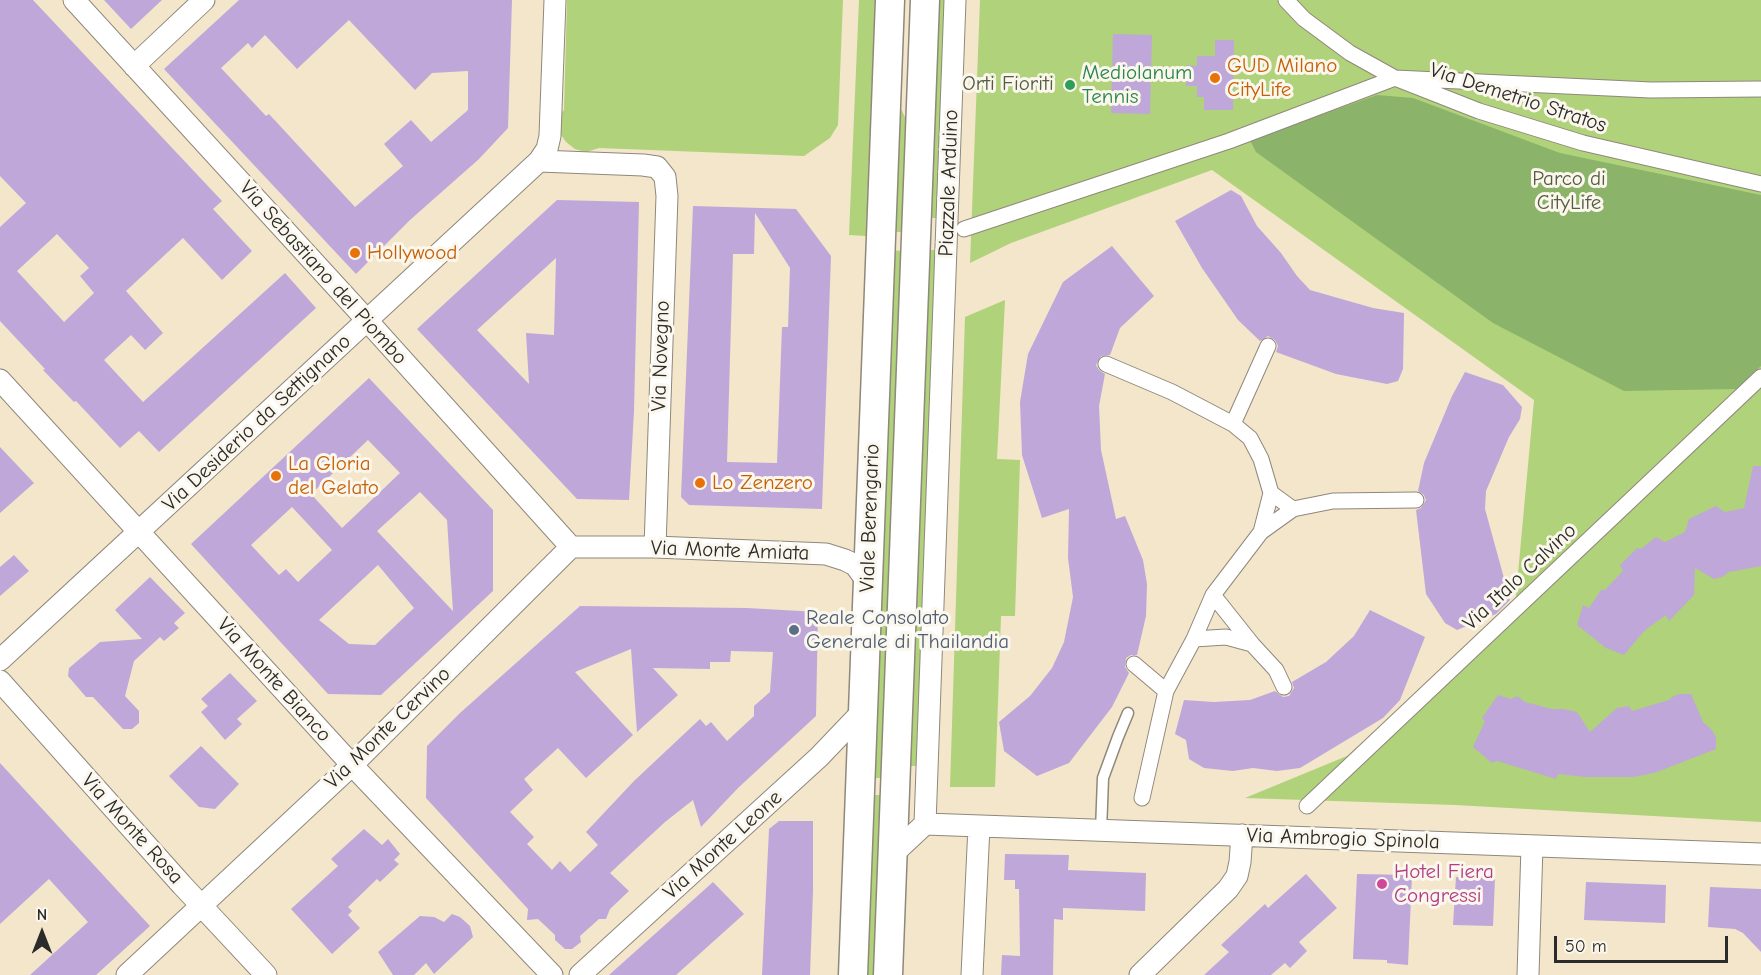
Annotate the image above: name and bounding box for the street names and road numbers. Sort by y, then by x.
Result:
street label: Via Demetrio Stratos [1427,58,1609,138]
street label: Piazzale Arduino [934,109,964,257]
street label: Via Sebastiano del Piombo [234,176,412,370]
street label: Via Novegno [646,300,676,412]
street label: Via Desiderio da Settignano [158,329,356,517]
street label: Viale Berengario [855,443,885,593]
street label: Via Italo Calvino [1458,518,1582,636]
street label: Via Monte Amiata [650,536,810,566]
street label: Via Monte Bianco [212,613,336,747]
street label: Via Monte Cervino [320,662,456,794]
street label: Via Monte Rosa [76,769,188,889]
street label: Via Monte Leone [658,785,788,905]
street label: Via Ambrogio Spinola [1246,823,1440,855]

